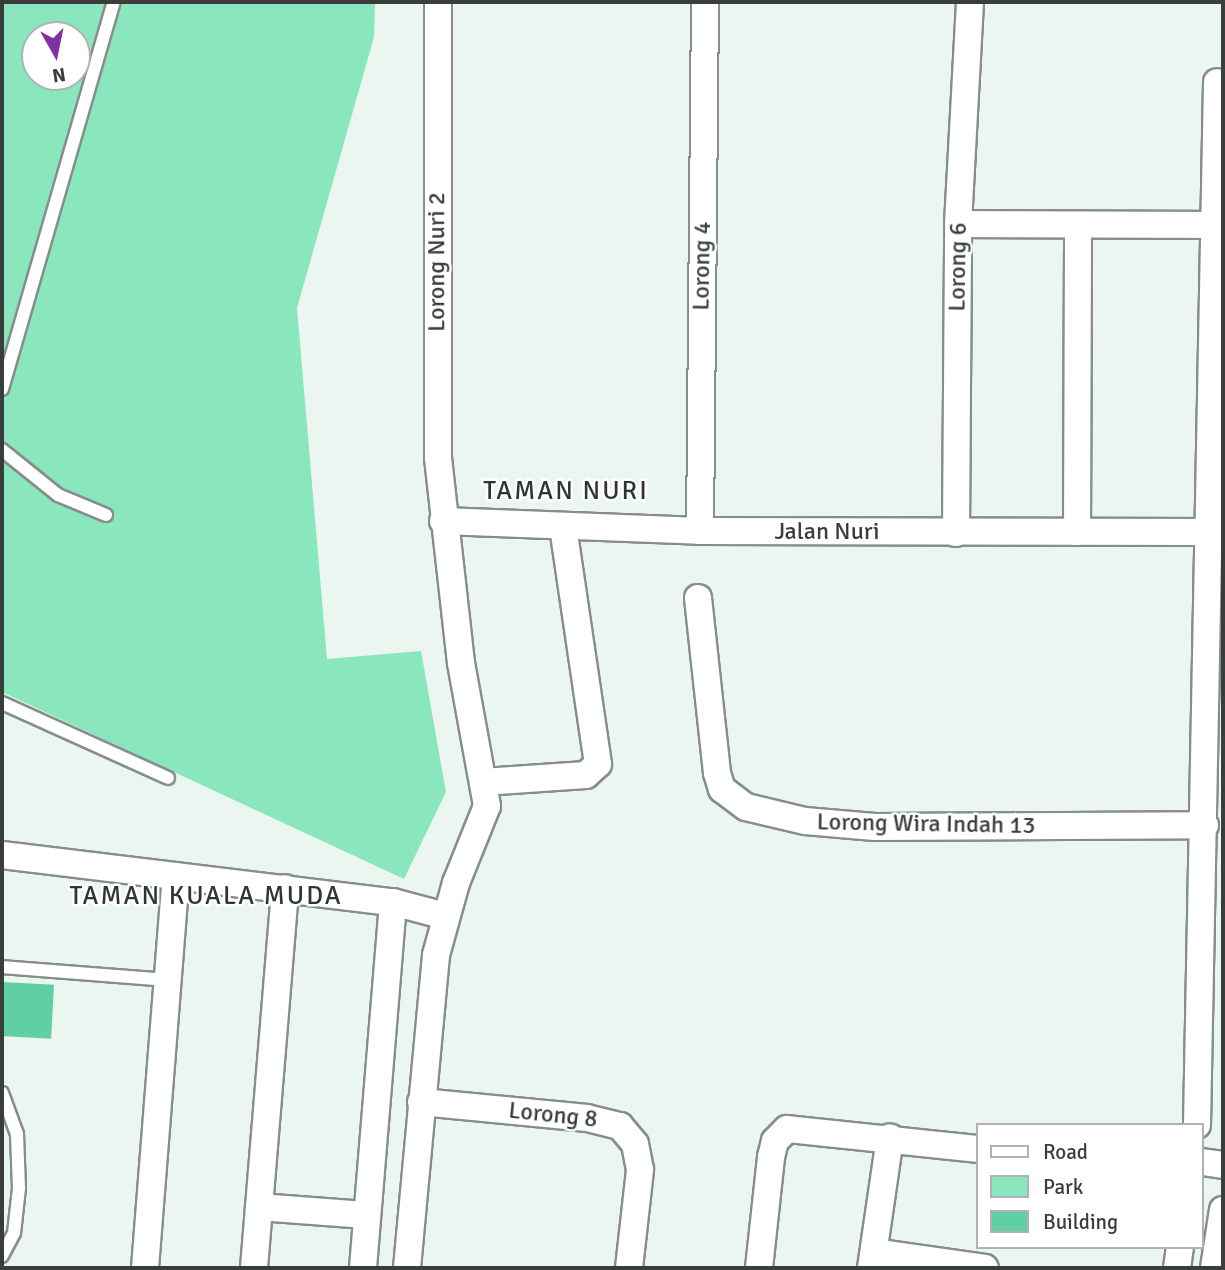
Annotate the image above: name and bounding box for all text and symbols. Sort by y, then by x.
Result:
north arrow [21,21,91,91]
text: N [51,62,67,88]
street label: Lorong Nuri 2 [423,192,451,332]
street label: Lorong 4 [687,221,717,311]
street label: Lorong 6 [943,222,973,312]
district label: TAMAN NURI [484,476,648,508]
street label: Jalan Nuri [774,518,880,546]
street label: Lorong Wira Indah 13 [816,808,1036,840]
district label: TAMAN KUALA MUDA [71,881,341,913]
street label: Lorong 8 [507,1096,599,1134]
legend [976,1123,1204,1249]
text: Road [1043,1139,1088,1165]
text: Park [1043,1174,1083,1200]
text: Building [1043,1209,1118,1235]

